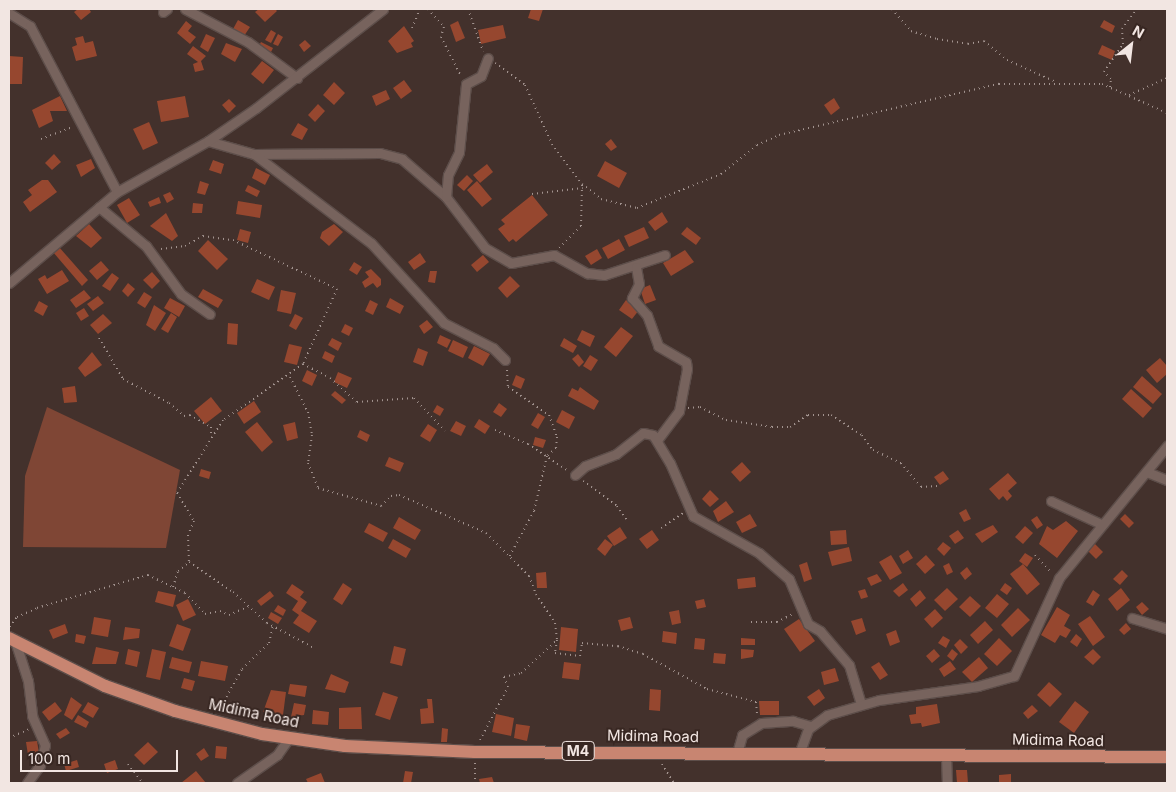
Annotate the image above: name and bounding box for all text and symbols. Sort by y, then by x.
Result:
north arrow [1106,20,1156,70]
text: N [1130,21,1147,41]
street label: Midima Road [207,695,301,731]
street label: Midima Road [607,726,699,746]
street label: Midima Road [1012,730,1104,750]
road number: M4 [560,739,596,762]
scale bar [22,740,180,772]
text: 100 m [28,749,70,768]

